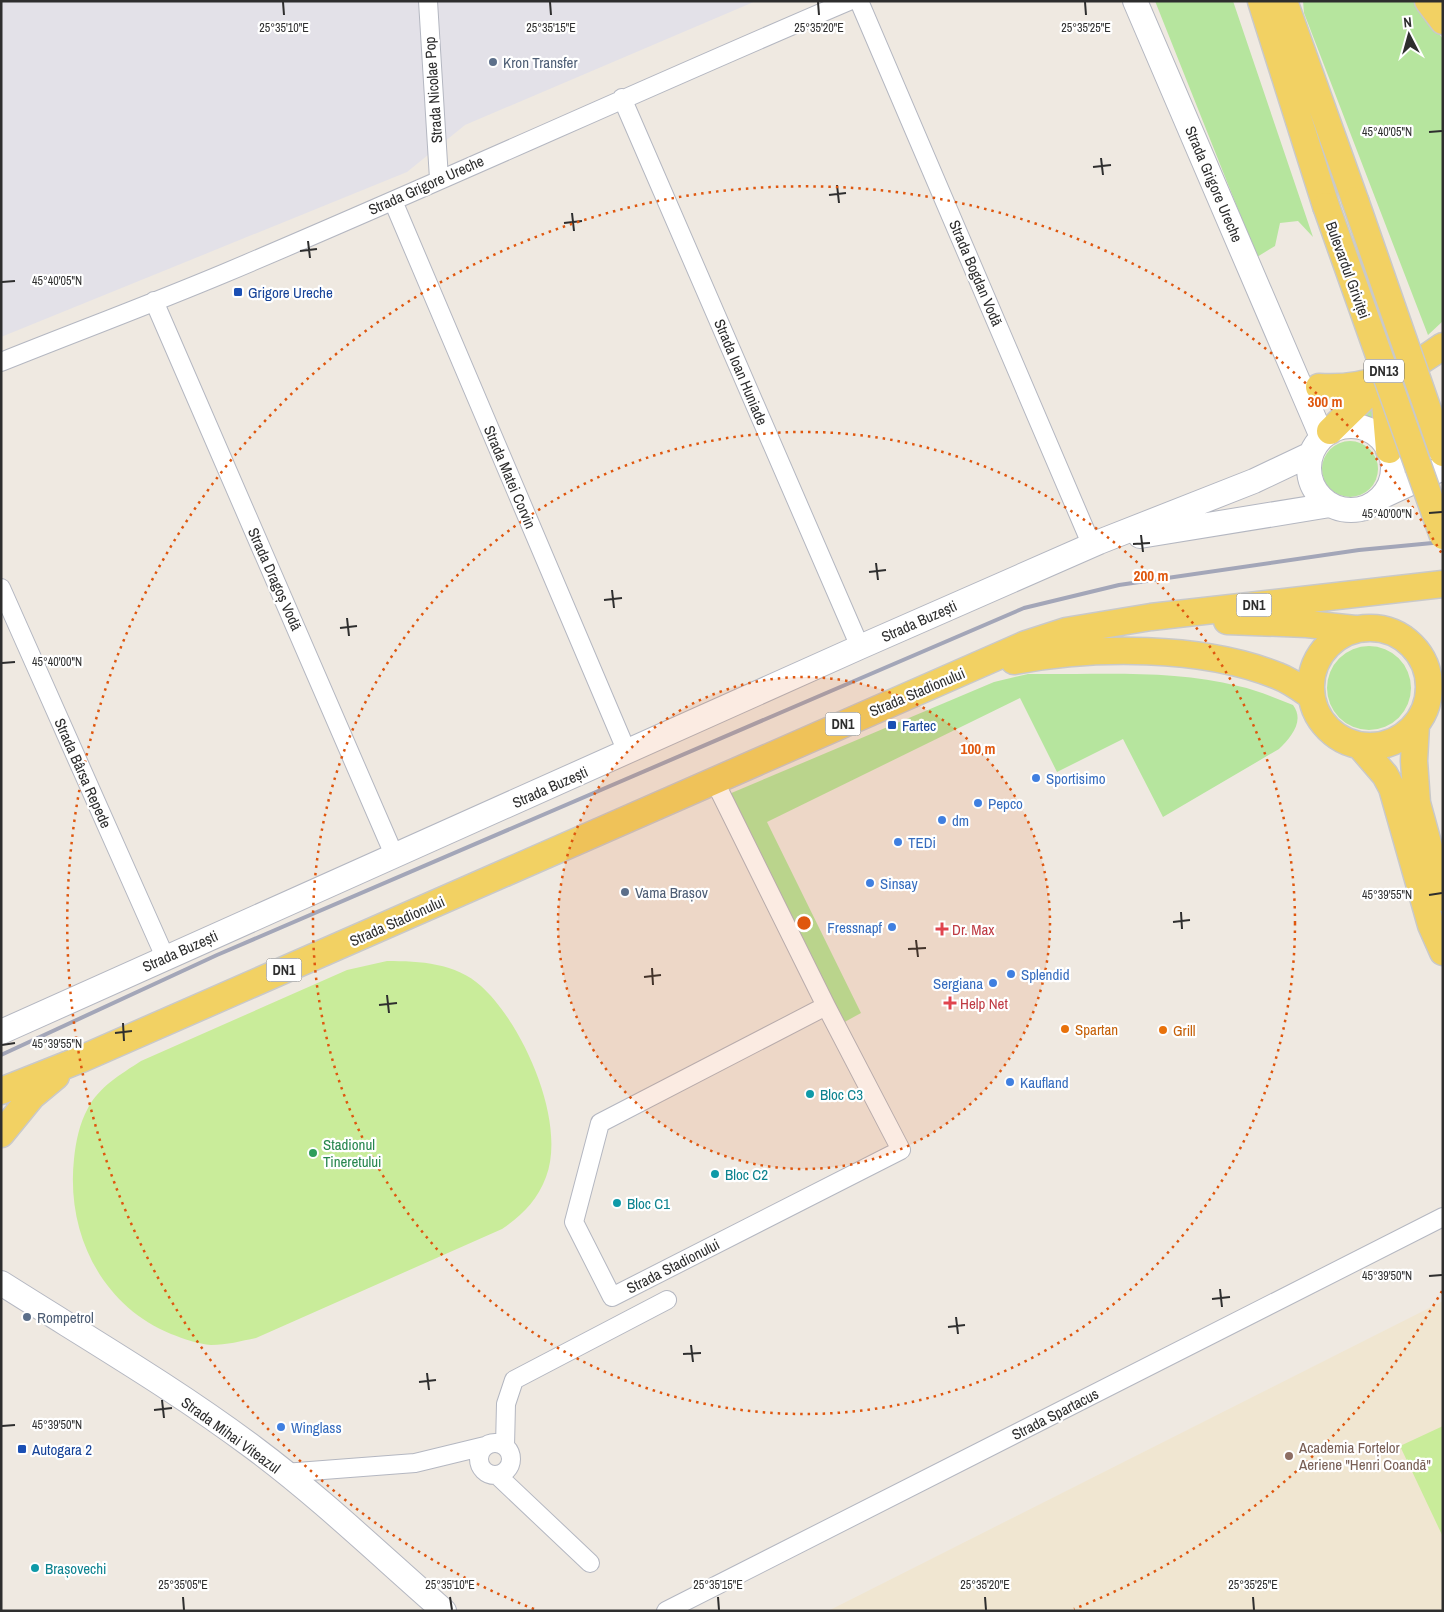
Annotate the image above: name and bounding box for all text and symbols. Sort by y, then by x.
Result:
north arrow [1384,10,1434,60]
text: N [1403,13,1413,31]
text: 25°35'10"E [259,20,309,36]
text: 25°35'15"E [526,20,576,36]
text: 25°35'20"E [794,20,844,36]
text: 25°35'25"E [1061,20,1111,36]
street label: Strada Nicolae Pop [419,36,447,144]
place label: Kron Transfer [503,52,578,73]
marker: Kron Transfer [487,56,499,68]
street label: Strada Grigore Ureche [1180,123,1248,246]
text: 45°40'05"N [1362,124,1412,140]
street label: Strada Grigore Ureche [365,150,487,220]
street label: Strada Bogdan Vodă [944,217,1008,329]
street label: Bulevardul Griviței [1321,219,1375,321]
text: 45°40'05"N [32,273,82,289]
place label: Grigore Ureche [248,282,333,303]
marker: Grigore Ureche [232,286,244,298]
street label: Strada Ioan Huniade [709,316,773,428]
road number: DN13 [1364,360,1404,382]
text: 300 m [1308,391,1342,412]
street label: Strada Matei Corvin [479,422,541,532]
text: 45°40'00"N [1362,506,1412,522]
street label: Strada Dragoș Vodă [243,524,307,634]
text: 200 m [1134,565,1168,586]
road number: DN1 [1236,594,1272,616]
street label: Strada Buzești [878,595,960,647]
text: 45°40'00"N [32,654,82,670]
street label: Strada Stadionului [866,662,968,722]
road number: DN1 [826,712,860,736]
street label: Strada Bârsa Repede [49,715,117,831]
place label: Fartec [902,715,936,736]
marker: Fartec [886,719,898,731]
text: 100 m [961,738,995,759]
street label: Strada Buzești [509,761,591,813]
place label: Sportisimo [1046,768,1106,789]
marker: Sportisimo [1030,772,1042,784]
place label: Pepco [988,793,1023,814]
marker: Pepco [972,797,984,809]
place label: dm [952,810,969,831]
marker: dm [936,814,948,826]
place label: TEDi [908,832,936,853]
marker: TEDi [892,836,904,848]
place label: Sinsay [880,873,918,894]
marker: Sinsay [864,877,876,889]
place label: Vama Brașov [635,882,709,903]
marker: Vama Brașov [619,886,631,898]
text: 45°39'55"N [1362,887,1412,903]
street label: Strada Stadionului [346,891,448,951]
centre of rings [795,914,813,932]
place label: Fressnapf [827,917,883,938]
place label: Dr. Max [952,919,995,940]
marker: Fressnapf [886,921,898,933]
marker: Dr. Max [936,923,948,935]
street label: Strada Buzești [139,925,221,977]
road number: DN1 [266,958,302,982]
place label: Splendid [1021,964,1070,985]
marker: Splendid [1005,968,1017,980]
place label: Sergiana [933,973,983,994]
marker: Sergiana [987,977,999,989]
place label: Help Net [960,993,1008,1014]
marker: Help Net [944,997,956,1009]
place label: Spartan [1075,1019,1118,1040]
place label: Grill [1173,1020,1196,1041]
marker: Spartan [1059,1023,1071,1035]
marker: Grill [1157,1024,1169,1036]
text: 45°39'55"N [32,1036,82,1052]
place label: Kaufland [1020,1072,1069,1093]
marker: Kaufland [1004,1076,1016,1088]
place label: Bloc C3 [820,1084,863,1105]
marker: Bloc C3 [804,1088,816,1100]
place label: Stadionul Tineretului [323,1134,382,1172]
marker: Stadionul Tineretului [307,1147,319,1159]
place label: Bloc C2 [725,1164,768,1185]
marker: Bloc C2 [709,1168,721,1180]
place label: Bloc C1 [627,1193,670,1214]
marker: Bloc C1 [611,1197,623,1209]
street label: Strada Stadionului [623,1234,723,1298]
text: 45°39'50"N [1362,1268,1412,1284]
place label: Rompetrol [37,1307,94,1328]
marker: Rompetrol [21,1311,33,1323]
street label: Strada Spartacus [1008,1383,1102,1445]
street label: Strada Mihai Viteazul [177,1392,285,1478]
text: 45°39'50"N [32,1417,82,1433]
place label: Winglass [291,1417,342,1438]
marker: Winglass [275,1421,287,1433]
place label: Academia Forțelor Aeriene "Henri Coandă" [1298,1437,1431,1475]
place label: Autogara 2 [31,1439,92,1460]
marker: Autogara 2 [16,1443,28,1455]
marker: Academia Forțelor Aeriene "Henri Coandă" [1283,1450,1295,1462]
place label: Brașovechi [45,1558,107,1579]
marker: Brașovechi [29,1562,41,1574]
text: 25°35'05"E [158,1577,208,1593]
text: 25°35'10"E [425,1577,475,1593]
text: 25°35'15"E [693,1577,743,1593]
text: 25°35'20"E [960,1577,1010,1593]
text: 25°35'25"E [1228,1577,1278,1593]

